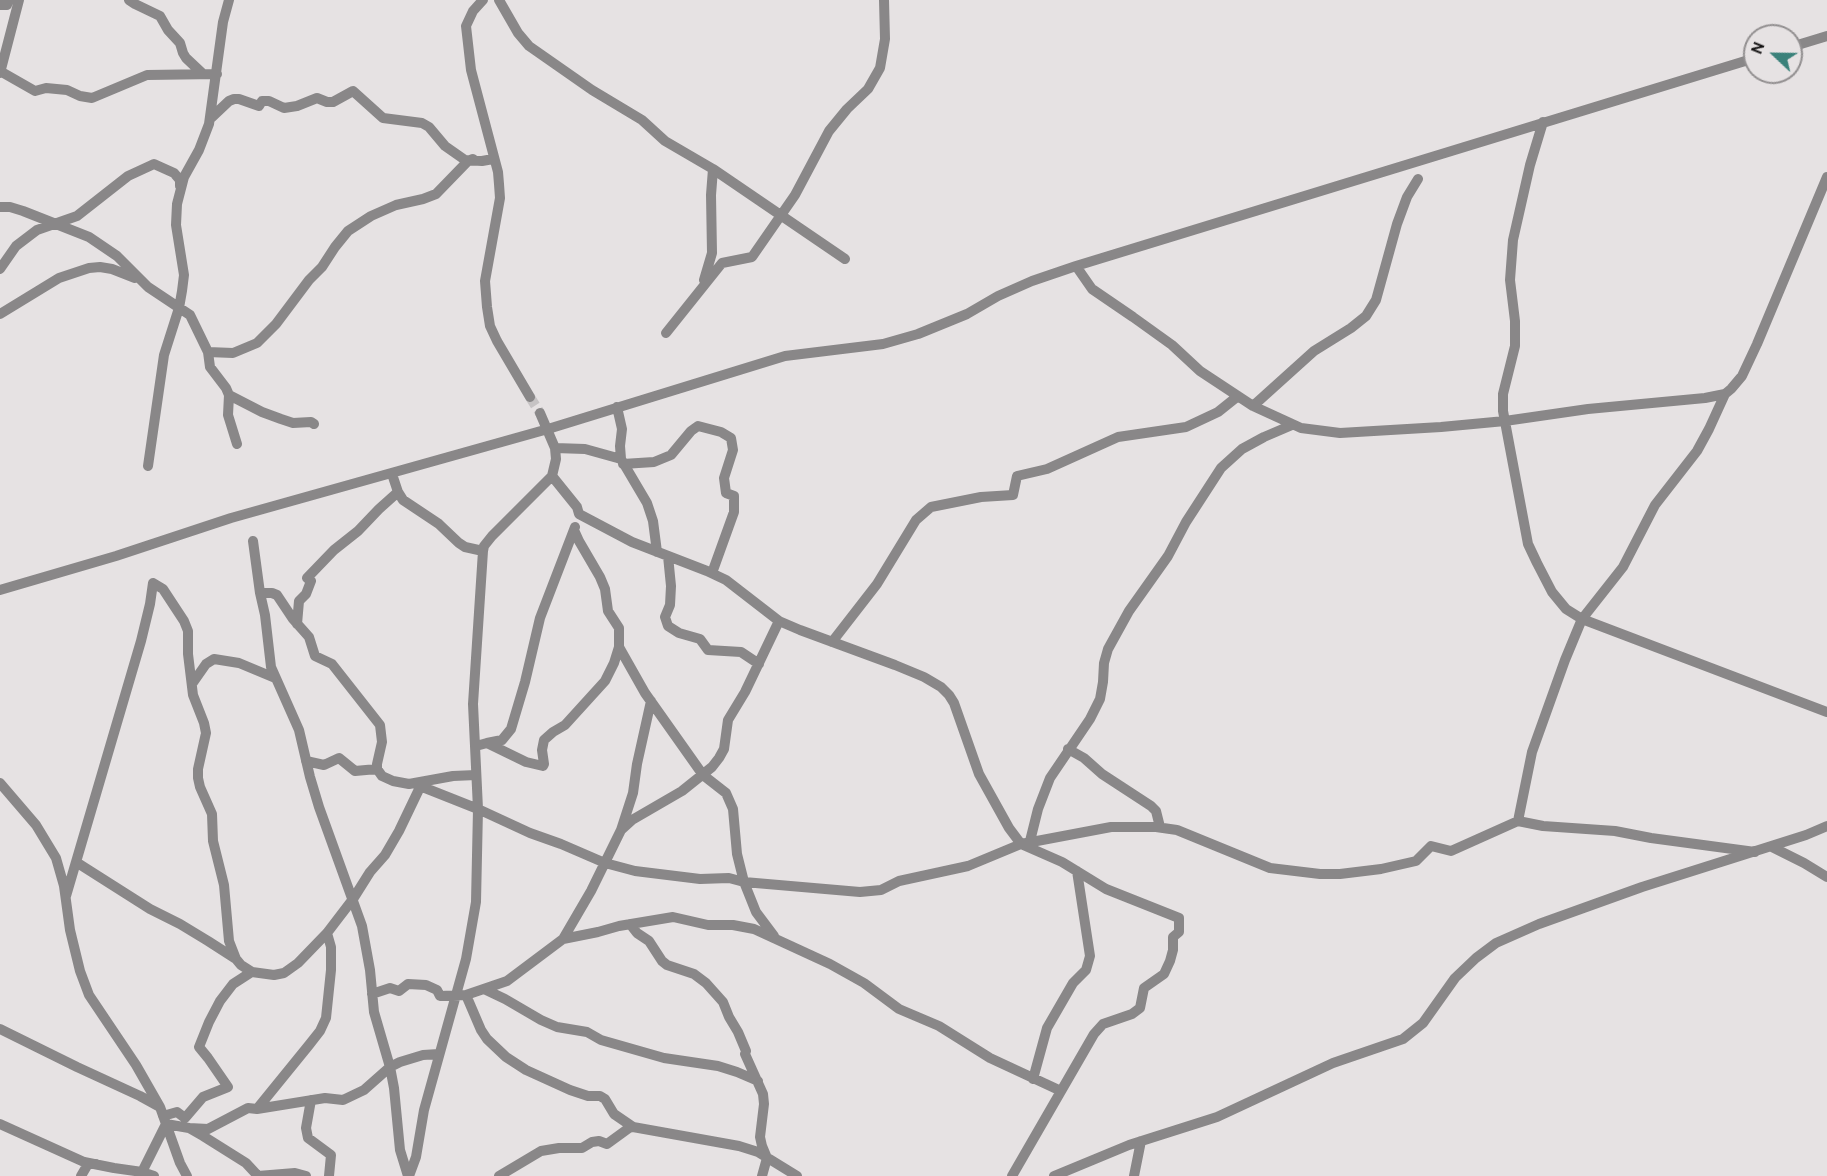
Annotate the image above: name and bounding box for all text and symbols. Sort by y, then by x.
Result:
north arrow [1743,24,1803,84]
text: N [1747,39,1769,57]

